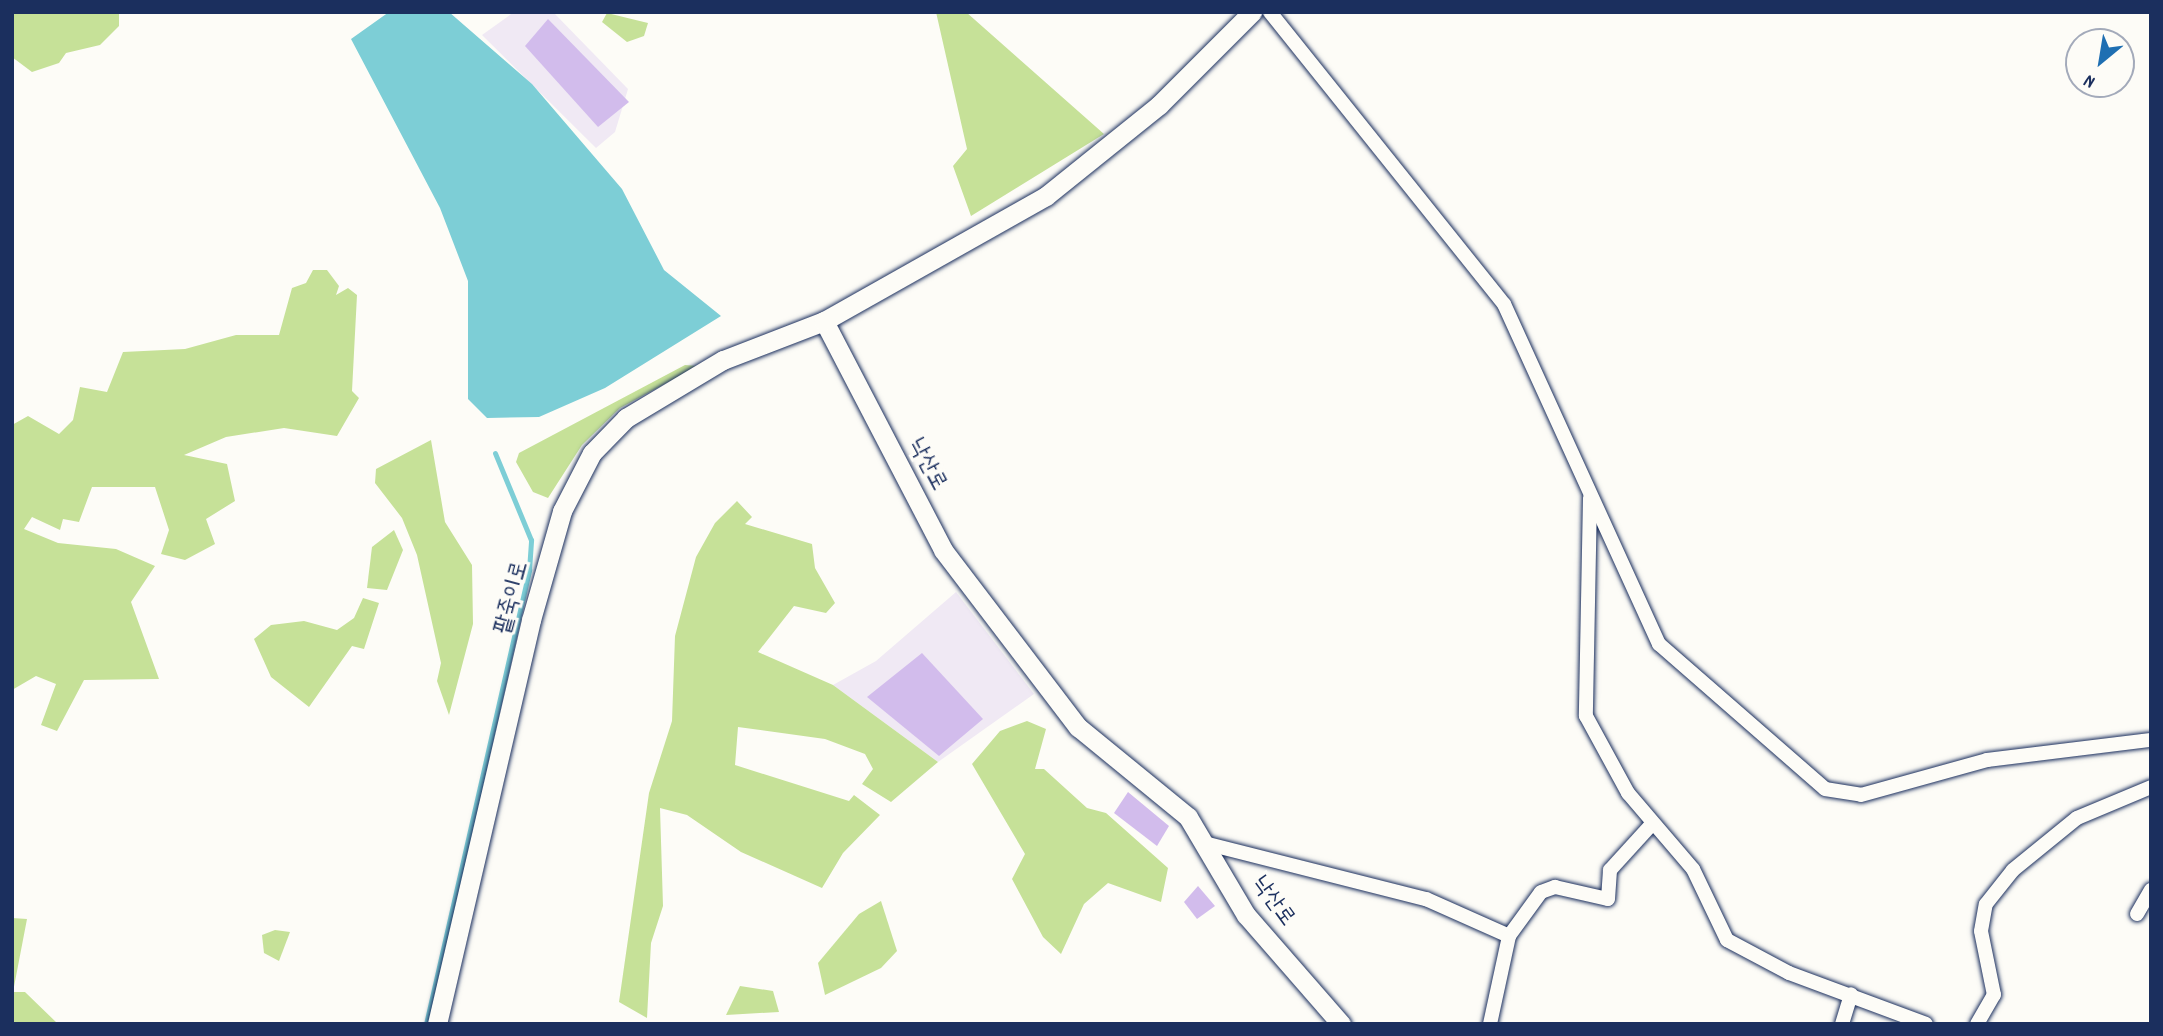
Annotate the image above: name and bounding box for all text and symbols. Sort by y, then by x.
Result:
north arrow [2065,28,2135,98]
text: N [2079,66,2101,94]
street label: 낙산로 [901,434,951,496]
street label: 팥죽이로 [490,559,536,637]
street label: 낙산로 [1245,871,1299,933]

